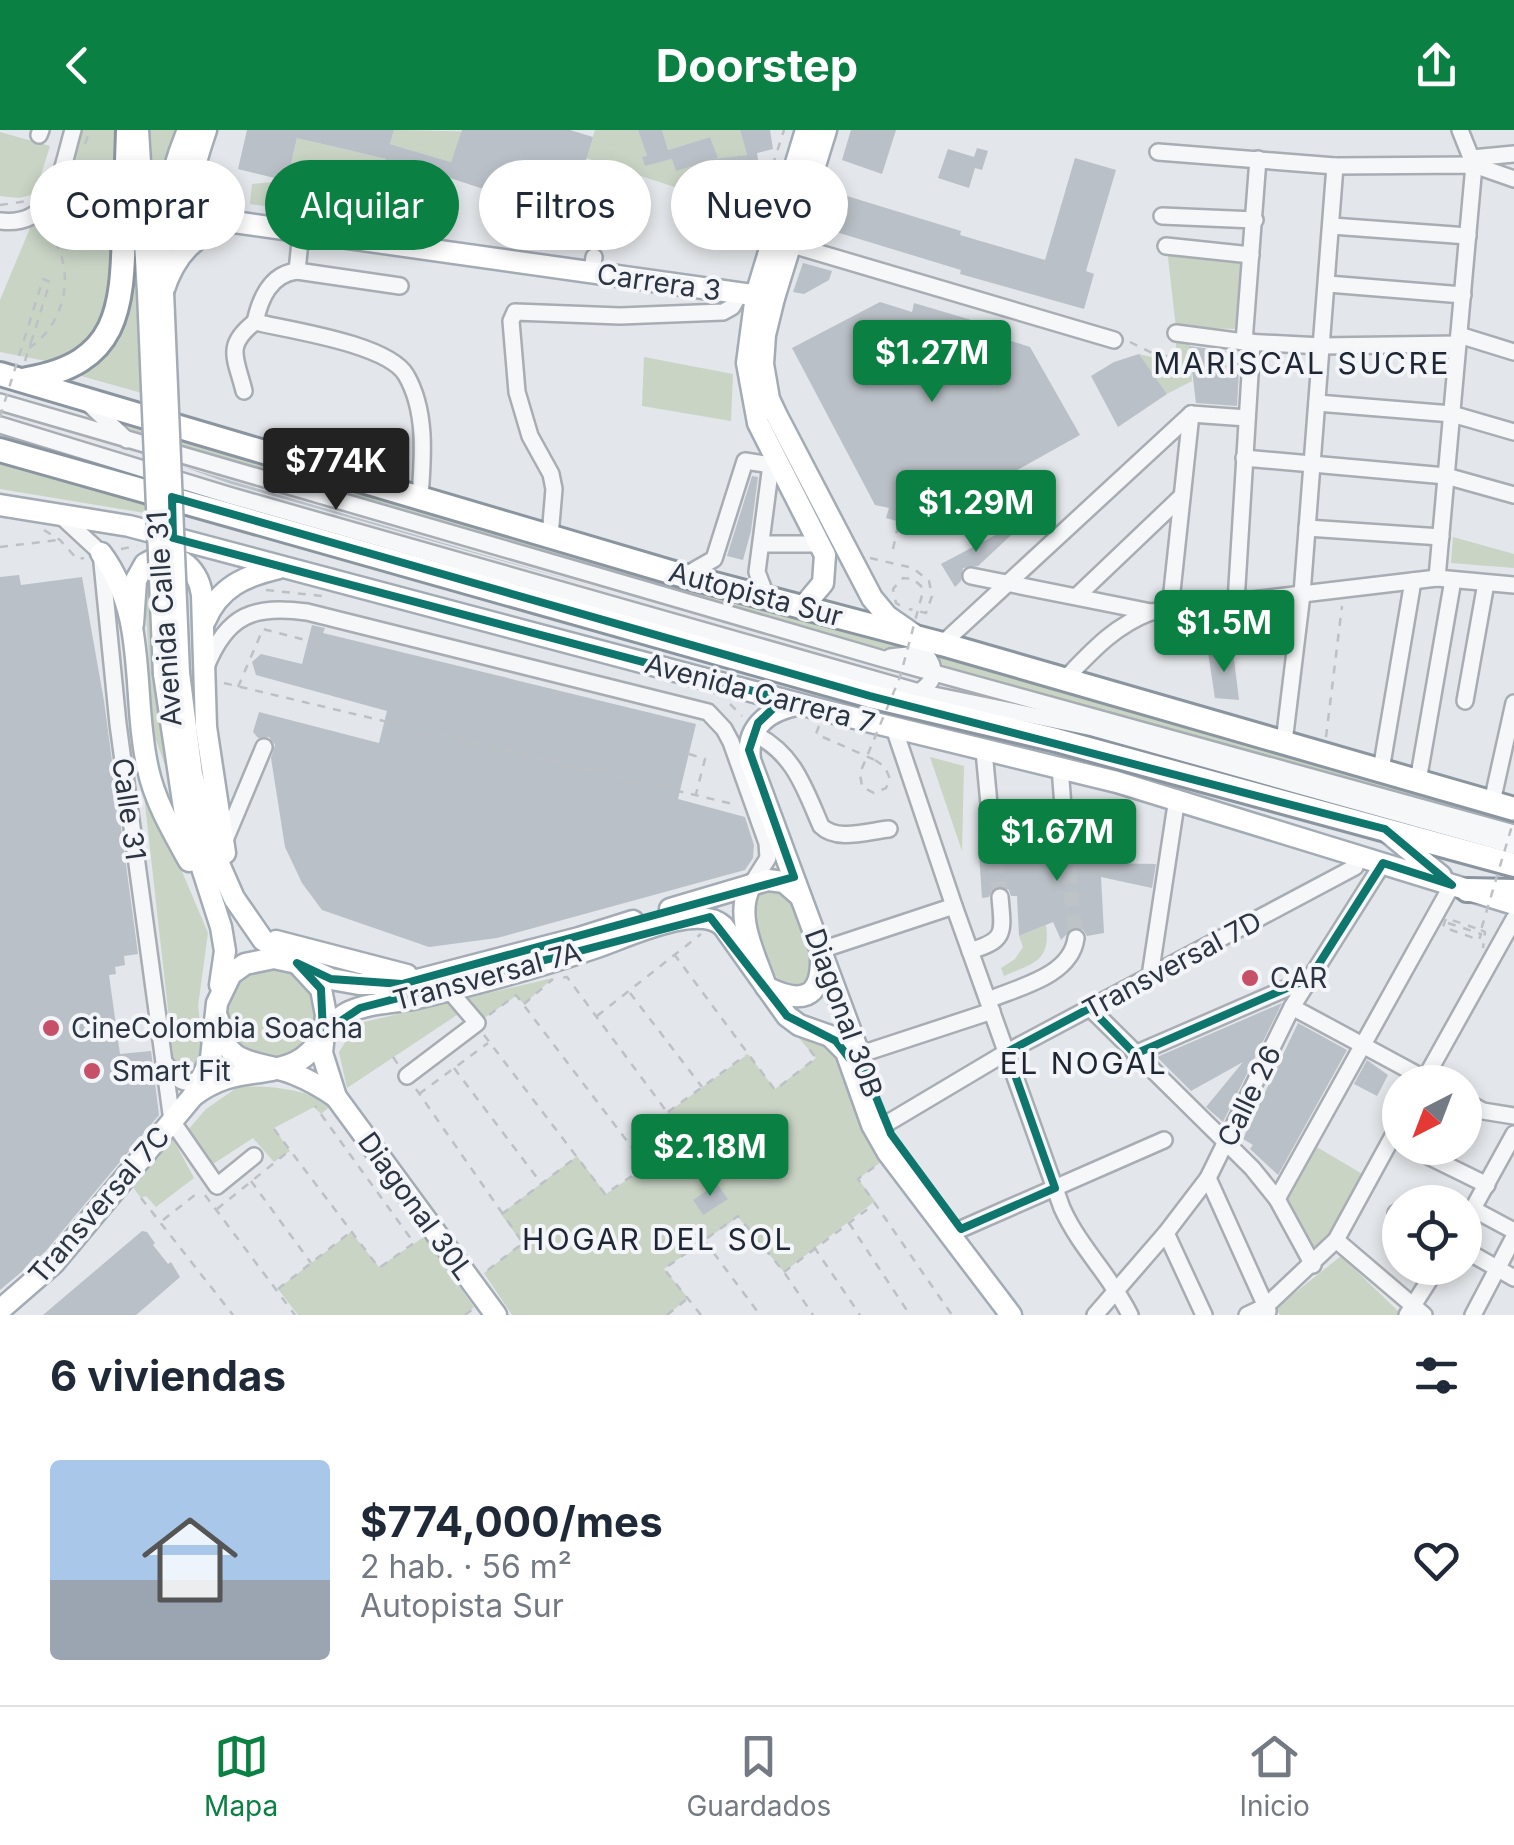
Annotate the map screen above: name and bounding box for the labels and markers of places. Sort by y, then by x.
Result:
pin: $1.27M [851,320,1013,405]
pin: $774K [266,428,406,513]
pin: $1.29M [895,470,1057,555]
pin: $1.5M [1154,590,1294,675]
pin: $1.67M [976,799,1138,884]
place label: CAR [1270,961,1327,995]
marker: CAR [1239,967,1261,989]
place label: CineColombia Soacha [71,1011,363,1045]
marker: CineColombia Soacha [40,1017,62,1039]
place label: Smart Fit [112,1054,231,1088]
marker: Smart Fit [81,1060,103,1082]
pin: $2.18M [629,1114,791,1199]

